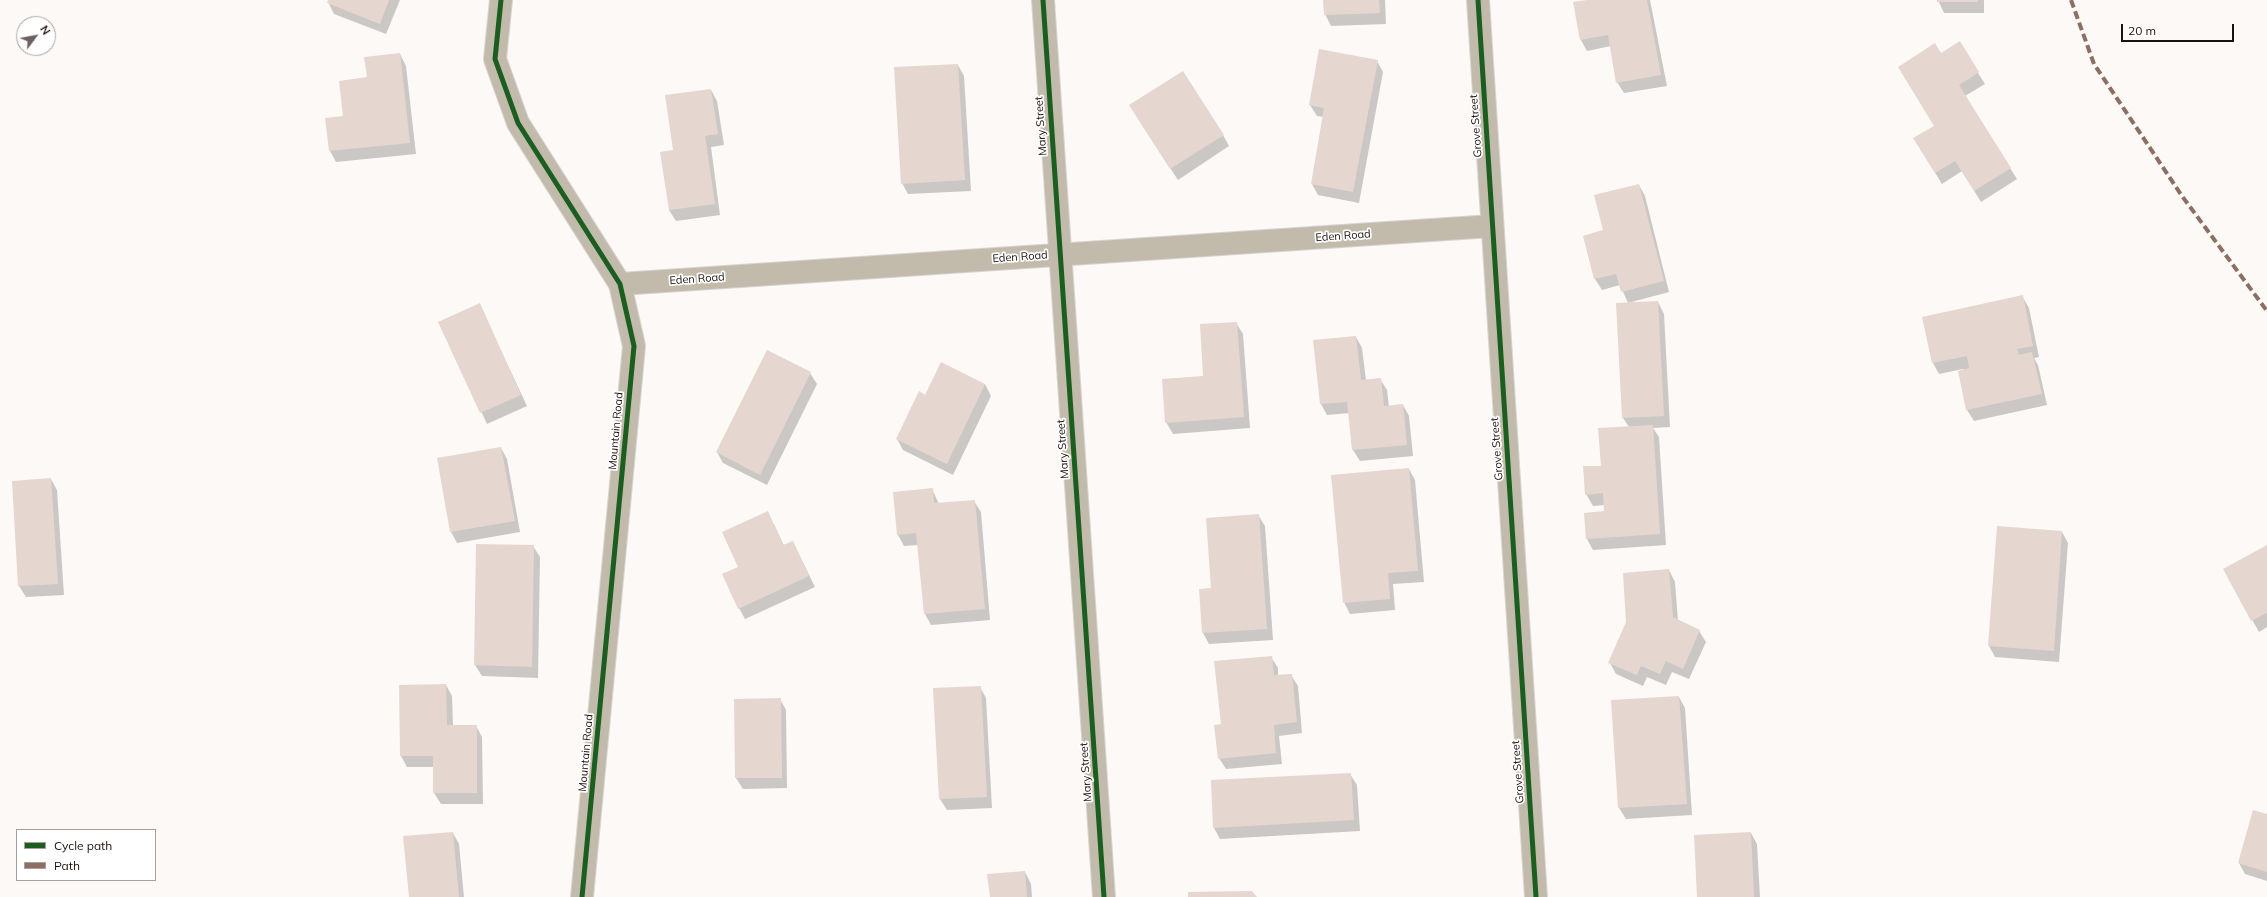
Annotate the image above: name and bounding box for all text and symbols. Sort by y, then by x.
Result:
north arrow [16,16,56,56]
scale bar [2123,16,2236,42]
text: N [37,23,53,37]
text: 20 m [2128,23,2156,38]
street label: Grove Street [1467,94,1485,158]
street label: Mary Street [1032,96,1050,156]
street label: Eden Road [1315,227,1371,245]
street label: Eden Road [992,248,1048,266]
street label: Eden Road [669,270,725,288]
street label: Mountain Road [606,392,626,470]
street label: Grove Street [1488,417,1506,481]
street label: Mary Street [1054,419,1072,479]
street label: Mountain Road [576,714,596,792]
street label: Grove Street [1509,740,1527,804]
street label: Mary Street [1077,742,1095,802]
legend [16,829,156,881]
text: Cycle path [54,838,112,853]
text: Path [54,858,80,873]

